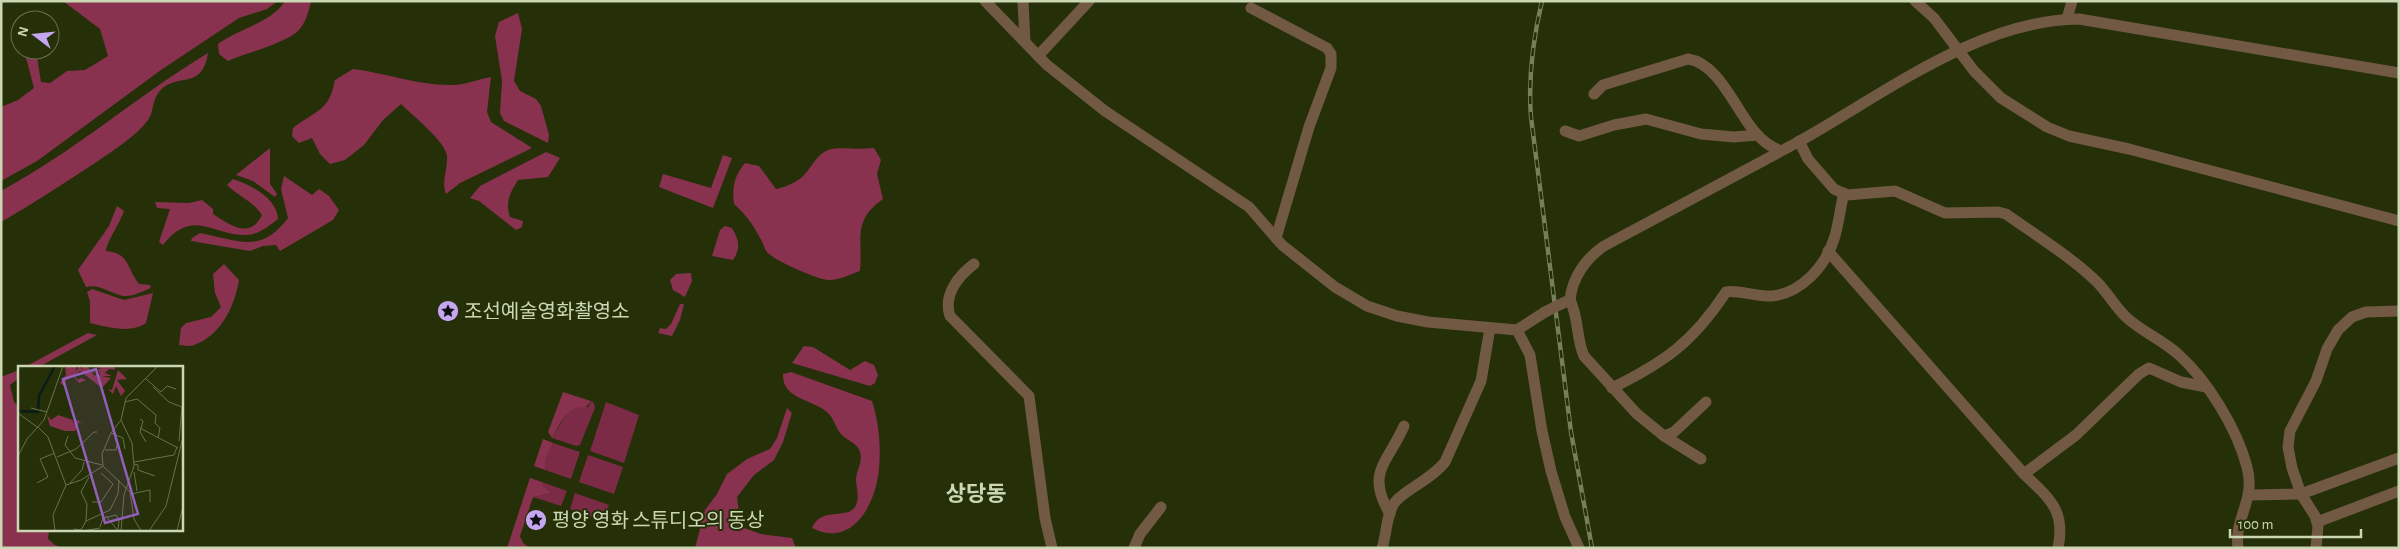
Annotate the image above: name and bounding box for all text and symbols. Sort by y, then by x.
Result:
north arrow [10,10,60,60]
text: N [15,25,32,38]
place icon: 조선예술영화촬영소 [436,299,460,323]
place label: 조선예술영화촬영소 [464,301,630,322]
inset map [18,366,182,532]
district label: 상당동 [946,482,1006,505]
scale bar [2230,506,2361,538]
place icon: 평양 영화 스튜디오의 동상 [524,508,548,532]
place label: 평양 영화 스튜디오의 동상 [552,510,764,531]
text: 100 m [2238,517,2273,532]

